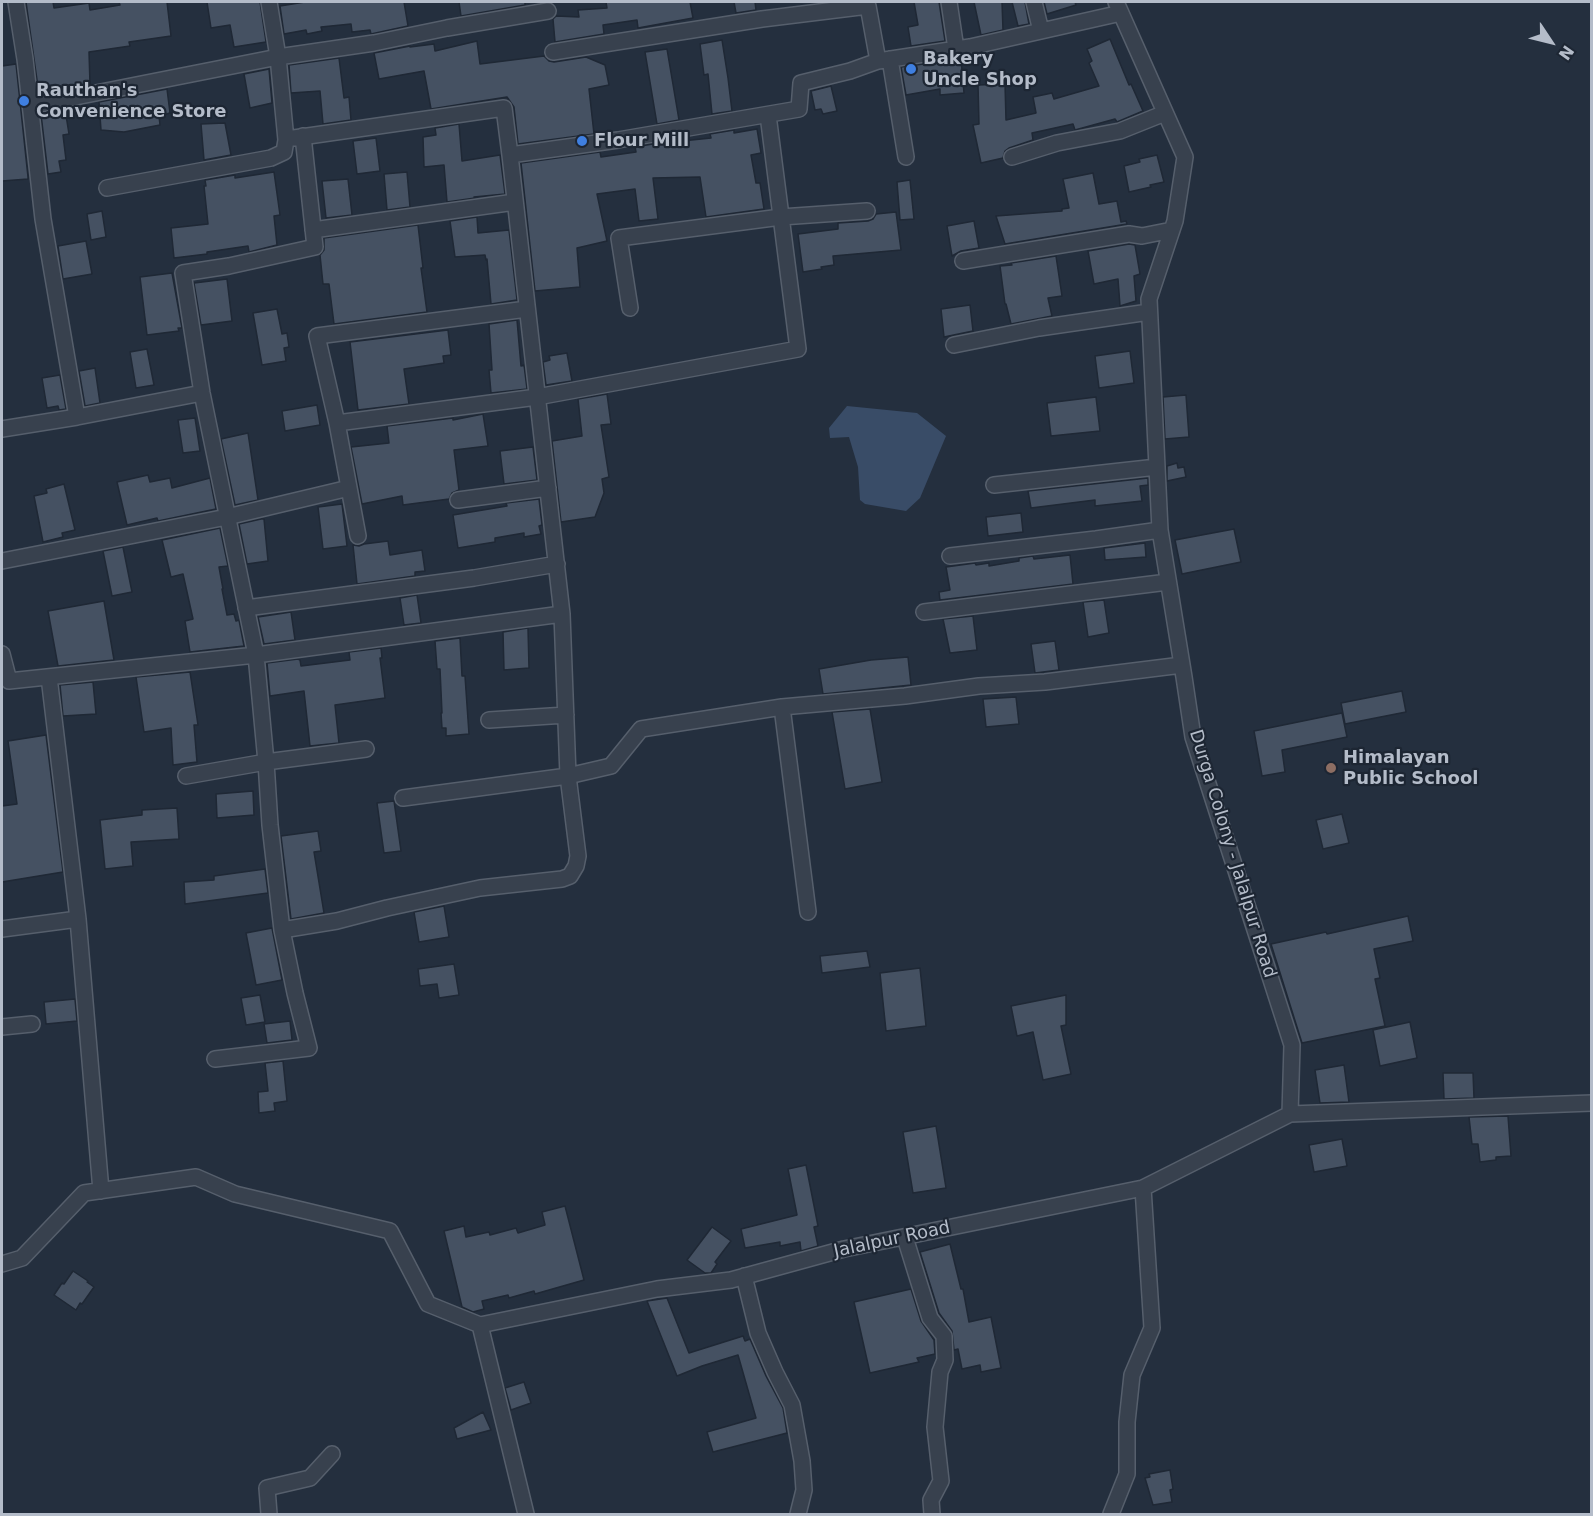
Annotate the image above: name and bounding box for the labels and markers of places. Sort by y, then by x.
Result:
place label: Bakery Uncle Shop [923,48,1037,90]
marker: Bakery Uncle Shop [904,62,918,76]
place label: Rauthan's Convenience Store [36,80,227,122]
marker: Rauthan's Convenience Store [17,94,31,108]
place label: Flour Mill [594,130,689,152]
marker: Flour Mill [575,134,589,148]
place label: Himalayan Public School [1343,747,1479,789]
marker: Himalayan Public School [1324,761,1338,775]

